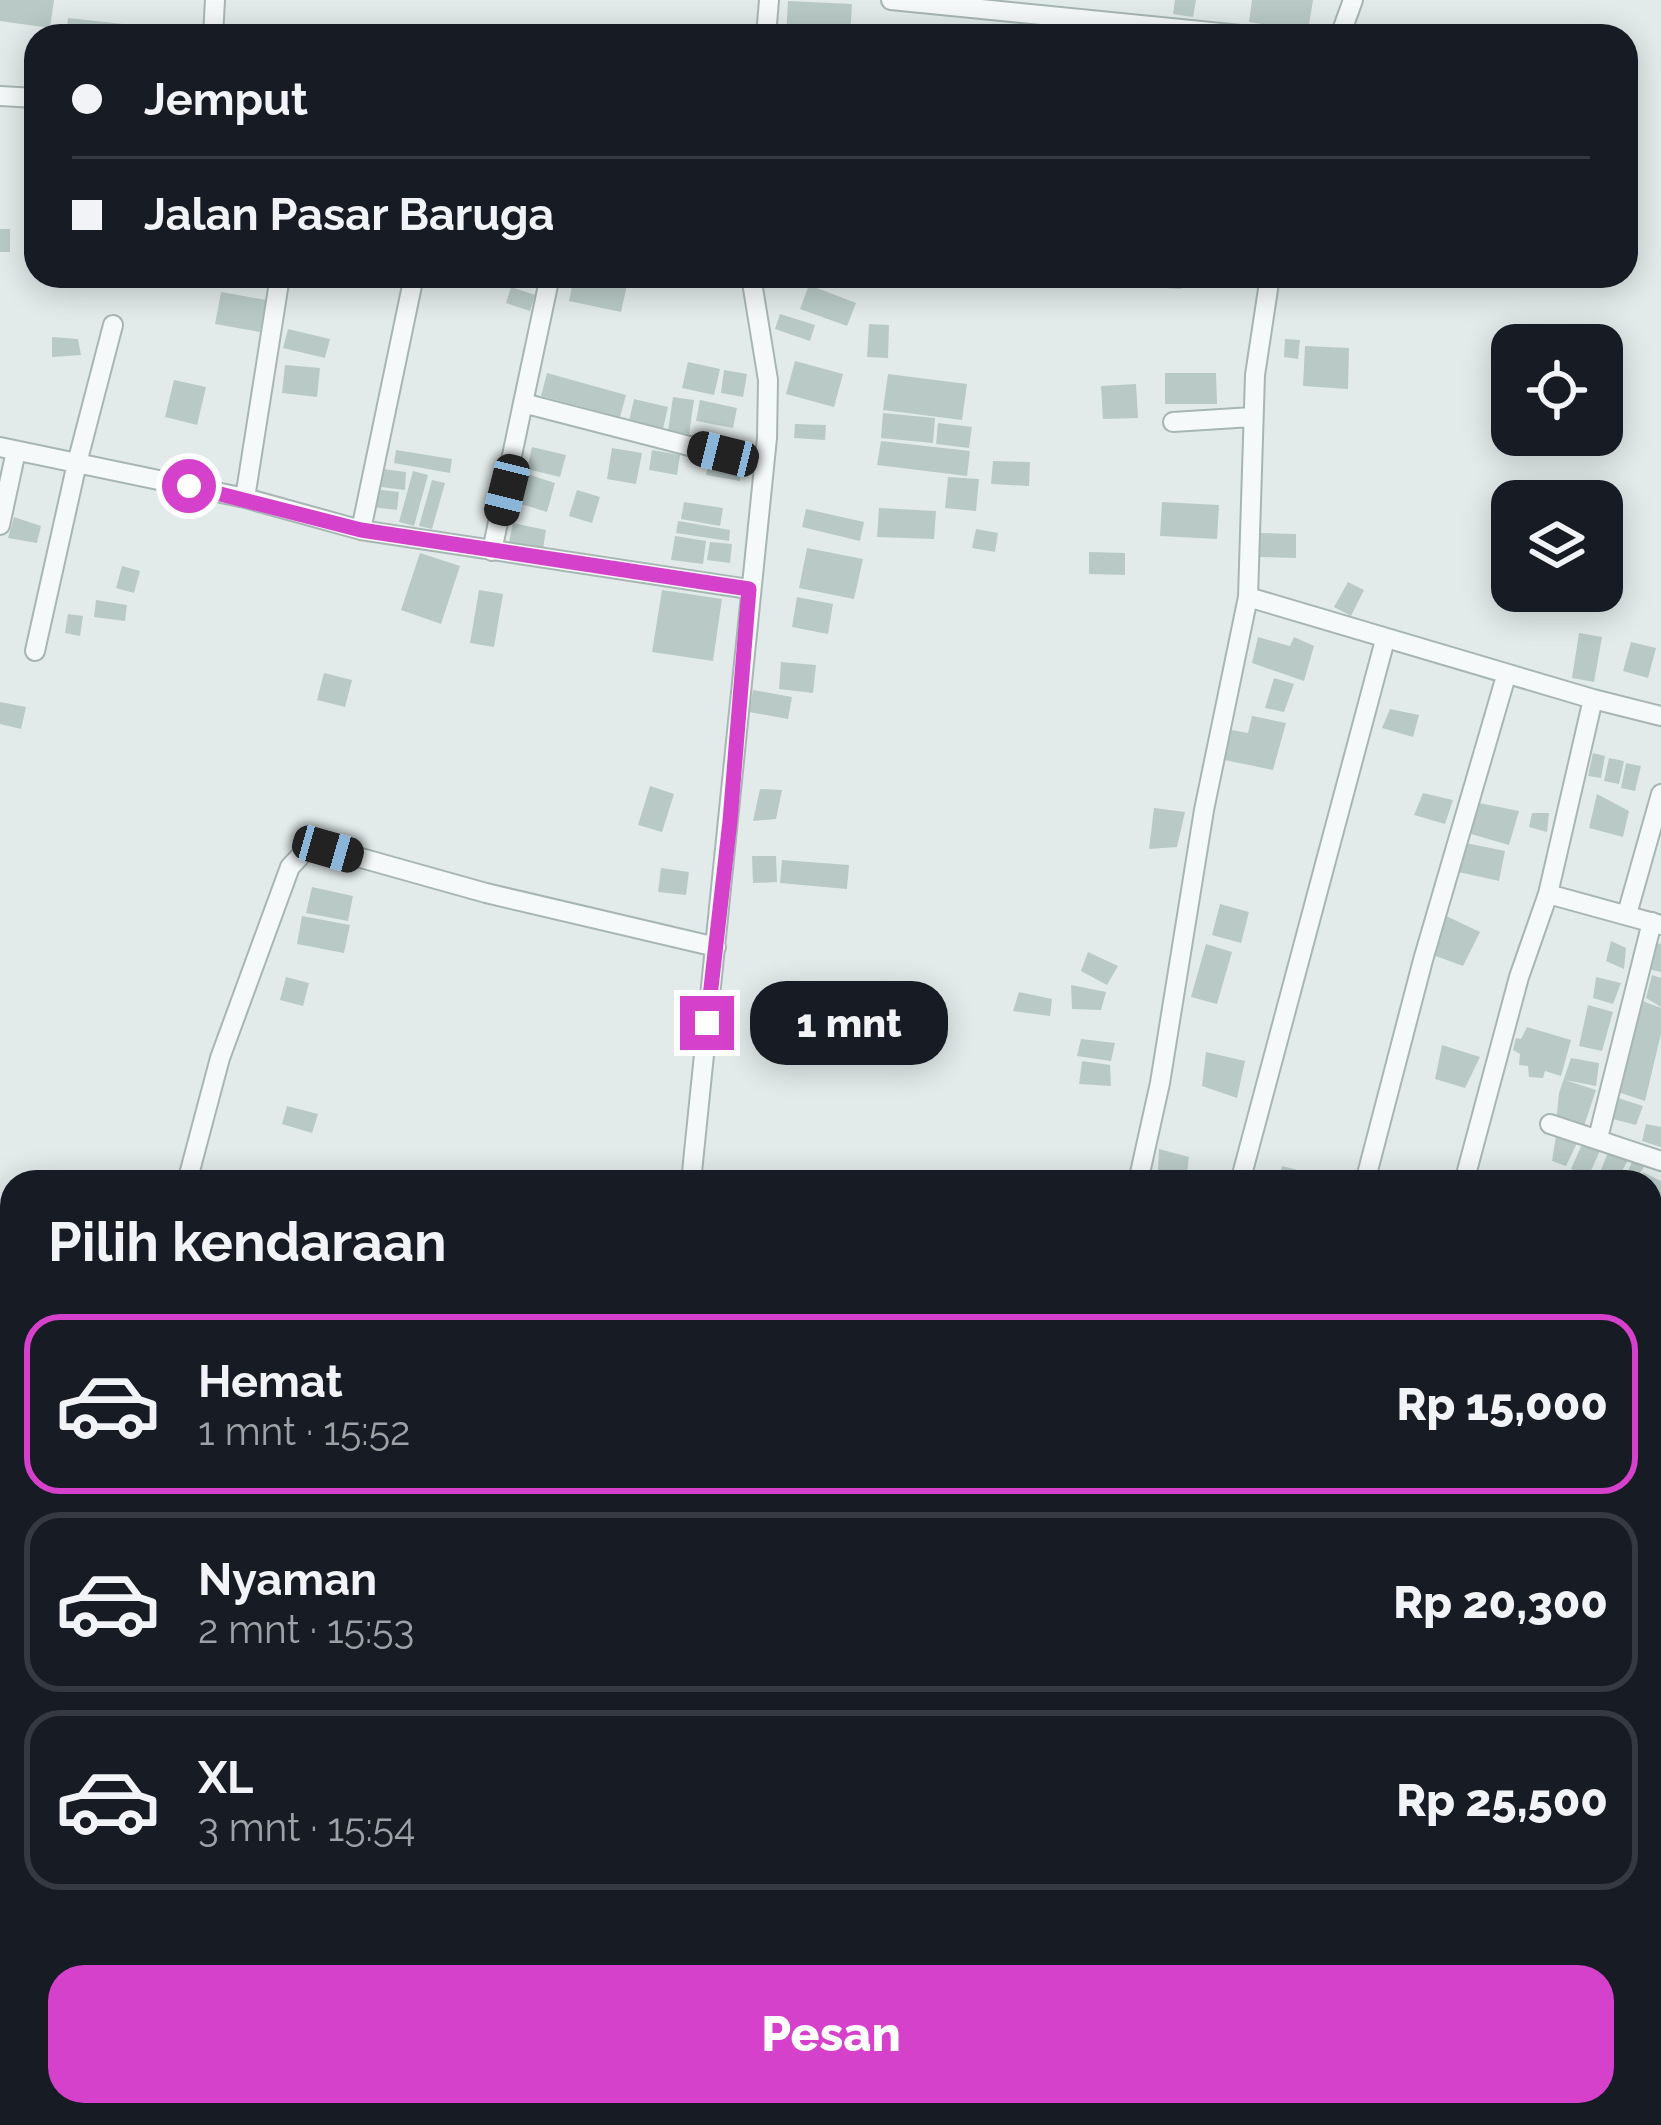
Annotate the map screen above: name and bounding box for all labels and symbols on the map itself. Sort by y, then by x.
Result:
car [684,428,762,480]
car [481,451,533,529]
route start [162,459,216,513]
car [288,822,368,876]
callout: 1 mnt [749,981,947,1065]
route end [680,996,734,1050]

